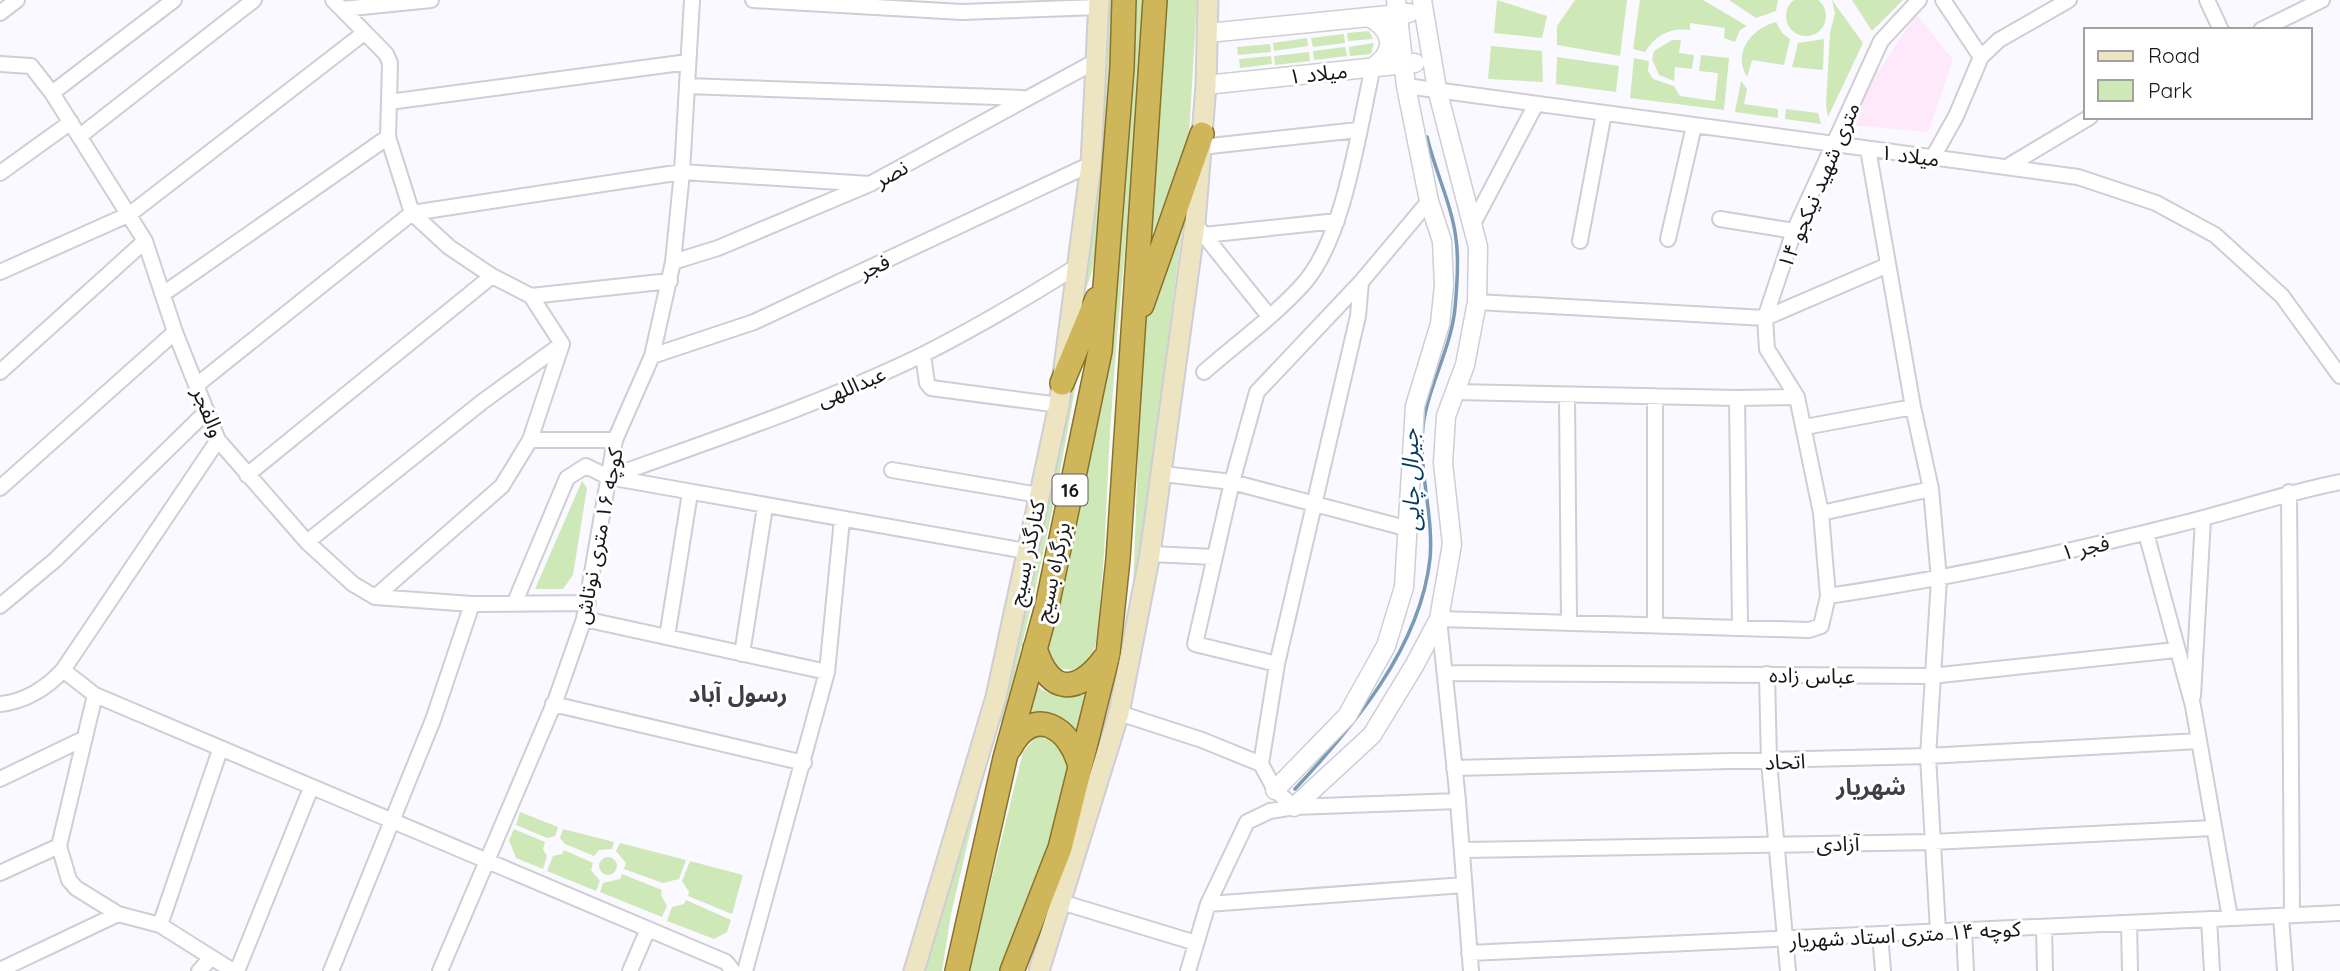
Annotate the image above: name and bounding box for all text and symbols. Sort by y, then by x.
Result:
legend [2084,28,2312,119]
text: Road [2148,42,2200,68]
street label: میلاد ۱ [1287,57,1349,89]
text: Park [2148,77,2192,103]
street label: ۱۴ متری شهید نیکجو [1771,98,1865,272]
street label: میلاد ۱ [1879,138,1941,172]
street label: نصر [869,153,912,193]
street label: فجر [854,248,894,285]
street label: عبداللهی [813,360,889,412]
street label: والفجر [187,382,231,441]
water label: جیرال چایی [1395,428,1426,531]
street label: کوچه ۱۶ متری نوتاش [568,445,629,626]
road number: 16 [1052,475,1088,505]
street label: کنارگذر بسیج [1002,498,1053,609]
street label: بزرگراه بسیج [1029,520,1078,625]
street label: فجر ۱ [2058,529,2112,565]
street label: عباس زاده [1769,661,1855,689]
district label: رسول آباد [689,679,787,708]
street label: اتحاد [1764,747,1806,775]
district label: شهریار [1835,772,1906,801]
street label: آزادی [1816,830,1861,856]
street label: کوچه ۱۴ متری استاد شهریار [1788,915,2022,954]

